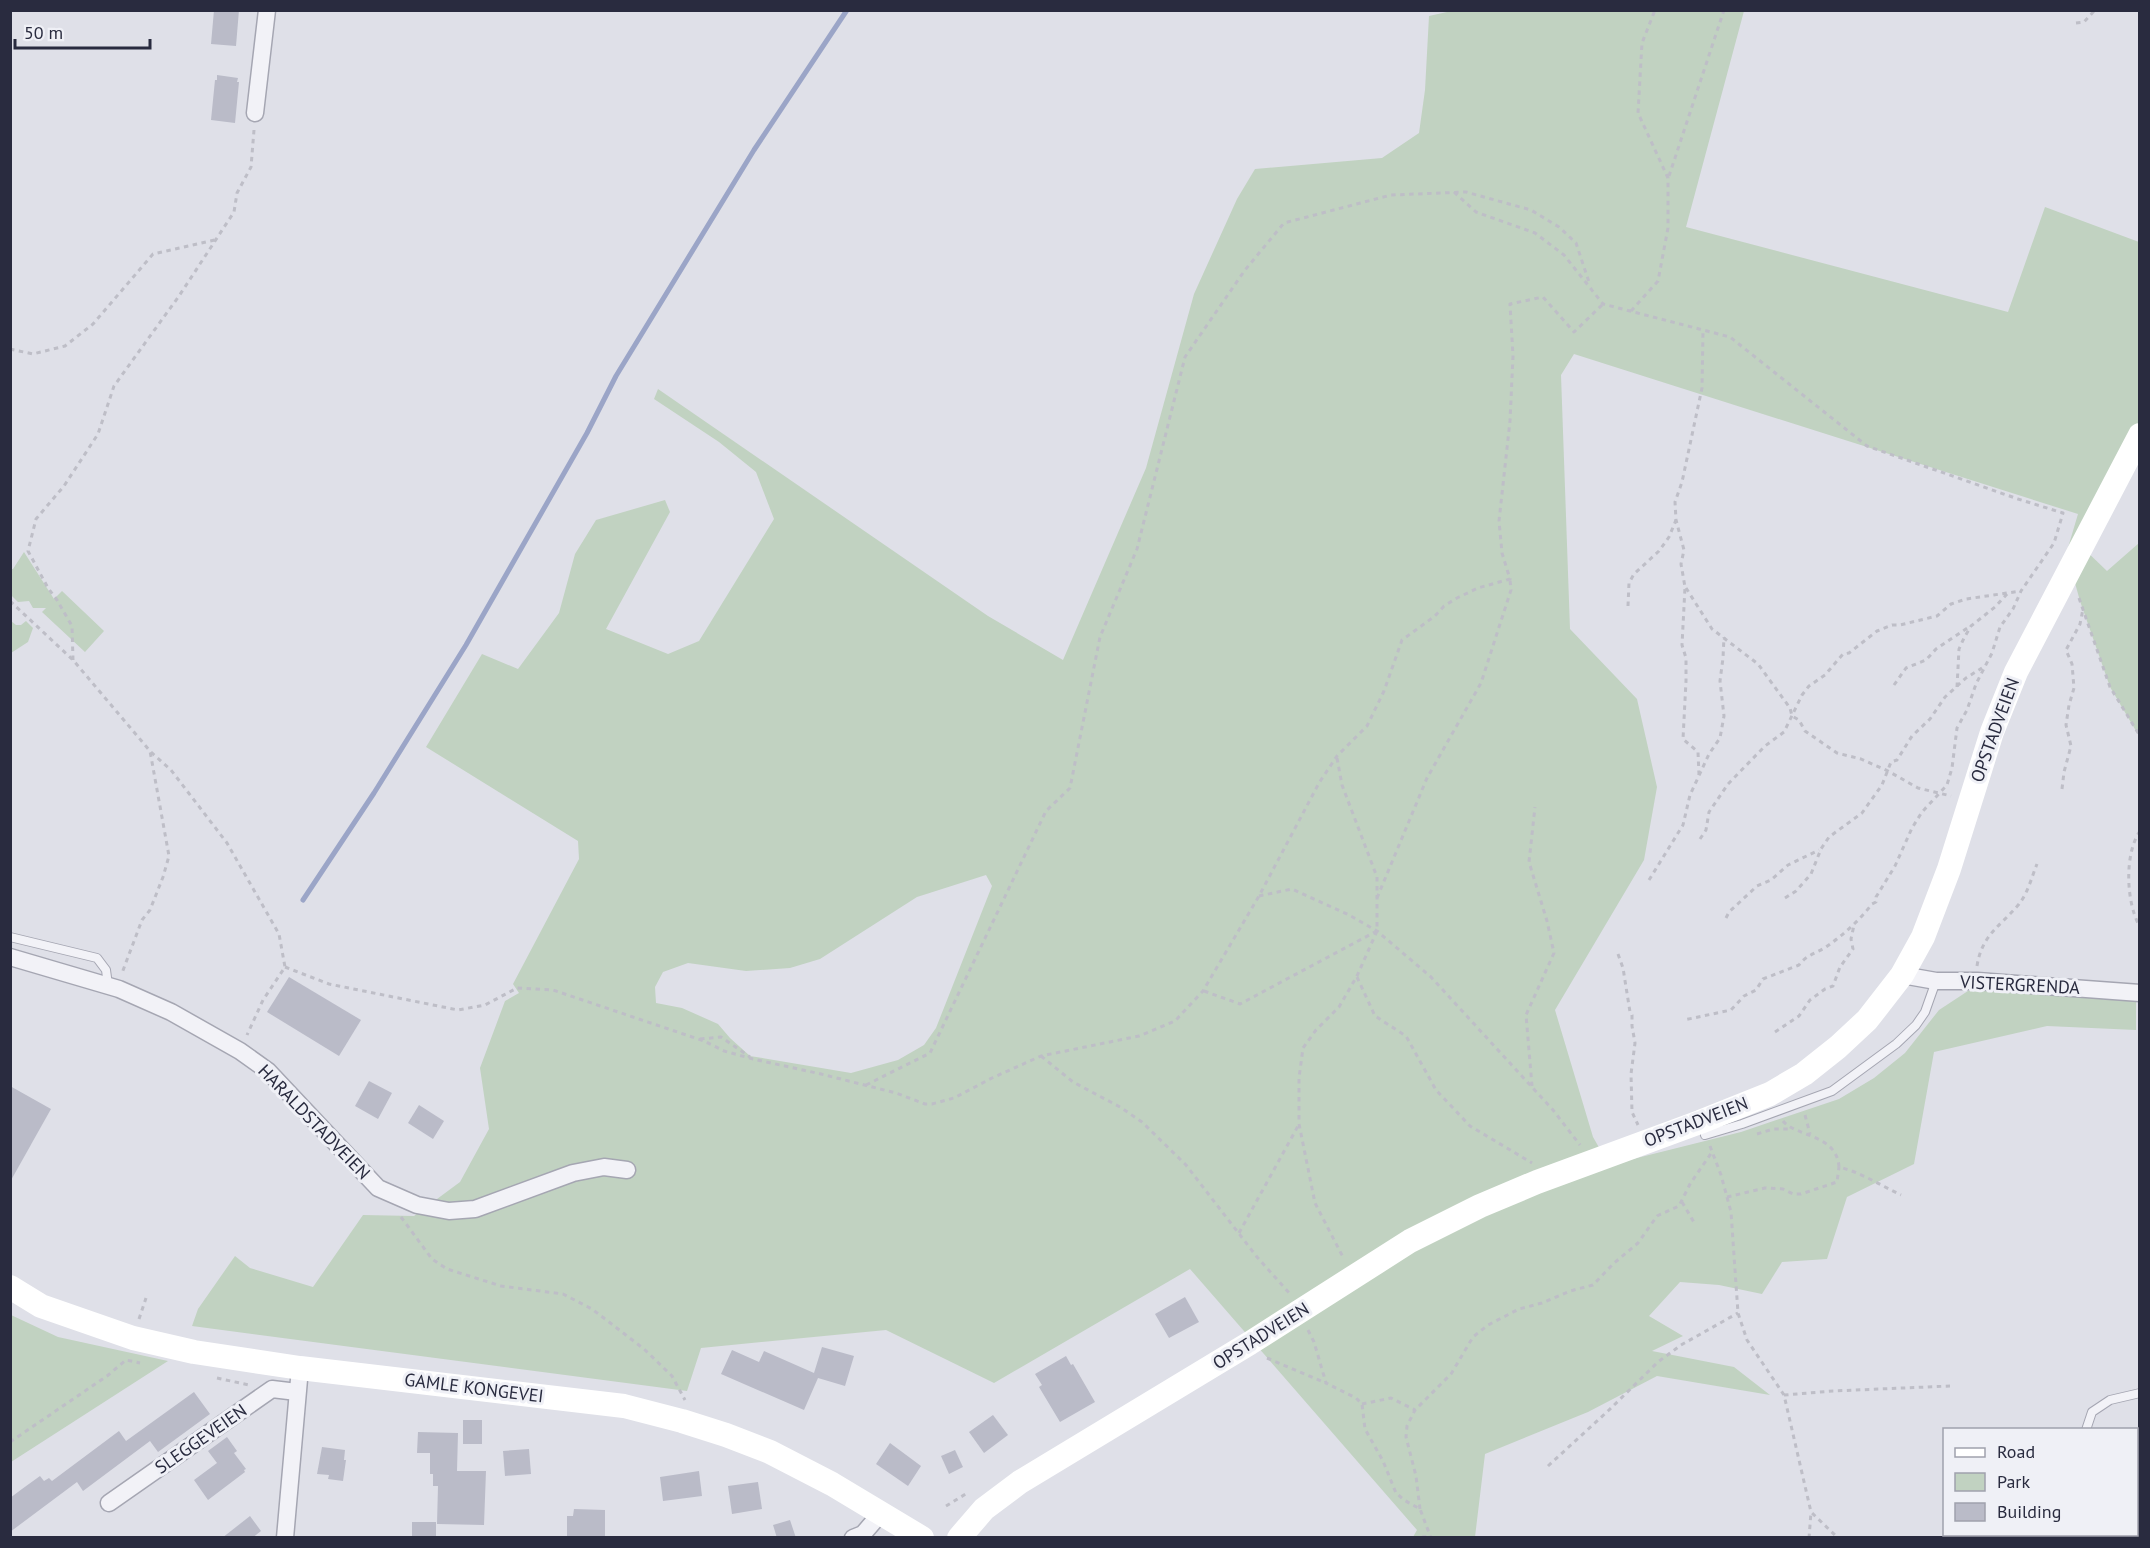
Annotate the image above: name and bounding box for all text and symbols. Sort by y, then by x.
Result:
scale bar [15,12,150,50]
text: 50 m [24,21,63,44]
street label: OPSTADVEIEN [1965,674,2024,785]
street label: VISTERGRENDA [1959,970,2081,999]
street label: HARALDSTADVEIEN [253,1059,375,1184]
street label: OPSTADVEIEN [1641,1091,1751,1152]
street label: OPSTADVEIEN [1208,1297,1313,1374]
street label: GAMLE KONGEVEI [403,1368,545,1407]
street label: SLEGGEVEIEN [150,1398,251,1479]
legend [1943,1428,2138,1536]
text: Road [1997,1440,2035,1463]
text: Park [1997,1470,2030,1493]
text: Building [1997,1500,2061,1523]

